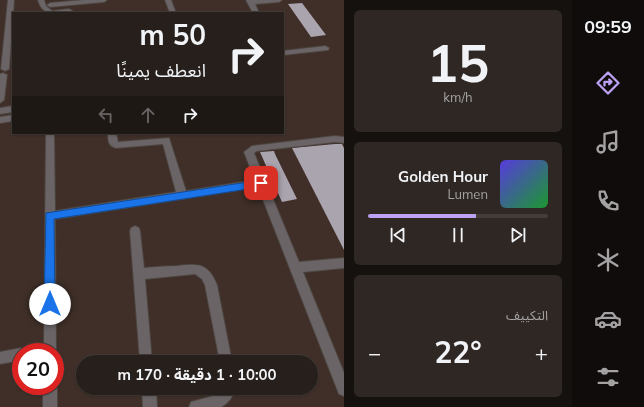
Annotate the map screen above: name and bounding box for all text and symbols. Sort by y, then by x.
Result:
text: 09:59 [584,15,632,38]
text: 50 m [140,17,206,52]
icon: right [220,28,272,80]
text: 15 [427,30,489,95]
text: انعطف يمينًا [116,59,206,82]
icon: directions [594,69,622,97]
text: km/h [443,89,473,105]
icon: left [95,104,117,126]
icon: ahead [137,104,159,126]
icon: right [179,104,201,126]
icon: music [594,128,622,156]
pin [244,166,278,200]
text: Golden Hour [398,167,488,186]
icon: arrive [250,172,272,194]
text: Lumen [447,186,488,202]
icon: phone [594,187,622,215]
icon: previous [387,224,409,246]
icon: pause [447,224,469,246]
icon: next [507,224,529,246]
icon: climate [594,246,622,274]
position arrow [29,283,71,325]
icon: car [594,305,622,333]
text: التكييف [506,307,548,323]
text: 22° [434,333,482,371]
text: − [368,339,381,367]
text: + [535,339,548,367]
speed limit sign: 20 [12,343,64,395]
icon: filters [594,363,622,391]
text: 10:00 · 1 دقيقة · 170 m [117,365,277,384]

